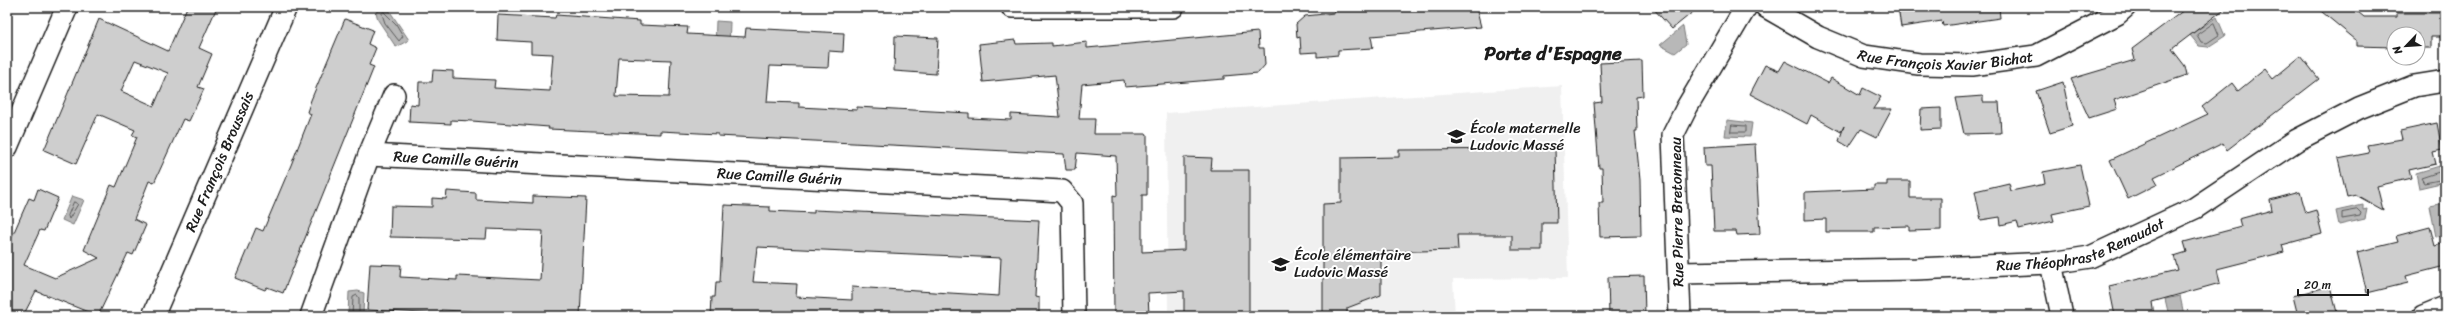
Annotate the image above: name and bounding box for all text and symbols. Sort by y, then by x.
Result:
north arrow [2386,26,2426,66]
district label: Porte d'Espagne [1484,37,1622,70]
street label: Rue François Xavier Bichat [1854,42,2035,78]
text: N [2387,42,2408,58]
street label: Rue François Broussais [178,87,261,236]
place label: École maternelle Ludovic Massé [1470,115,1580,158]
school or university icon: École maternelle Ludovic Massé [1447,127,1467,147]
street label: Rue Pierre Bretonneau [1663,137,1691,287]
street label: Rue Camille Guérin [393,143,519,176]
street label: Rue Camille Guérin [716,160,843,193]
street label: Rue Théophraste Renaudot [1996,211,2170,278]
place label: École élémentaire Ludovic Massé [1294,242,1411,285]
school or university icon: École élémentaire Ludovic Massé [1271,254,1291,274]
scale bar [2298,271,2368,297]
text: 20 m [2304,274,2331,296]

